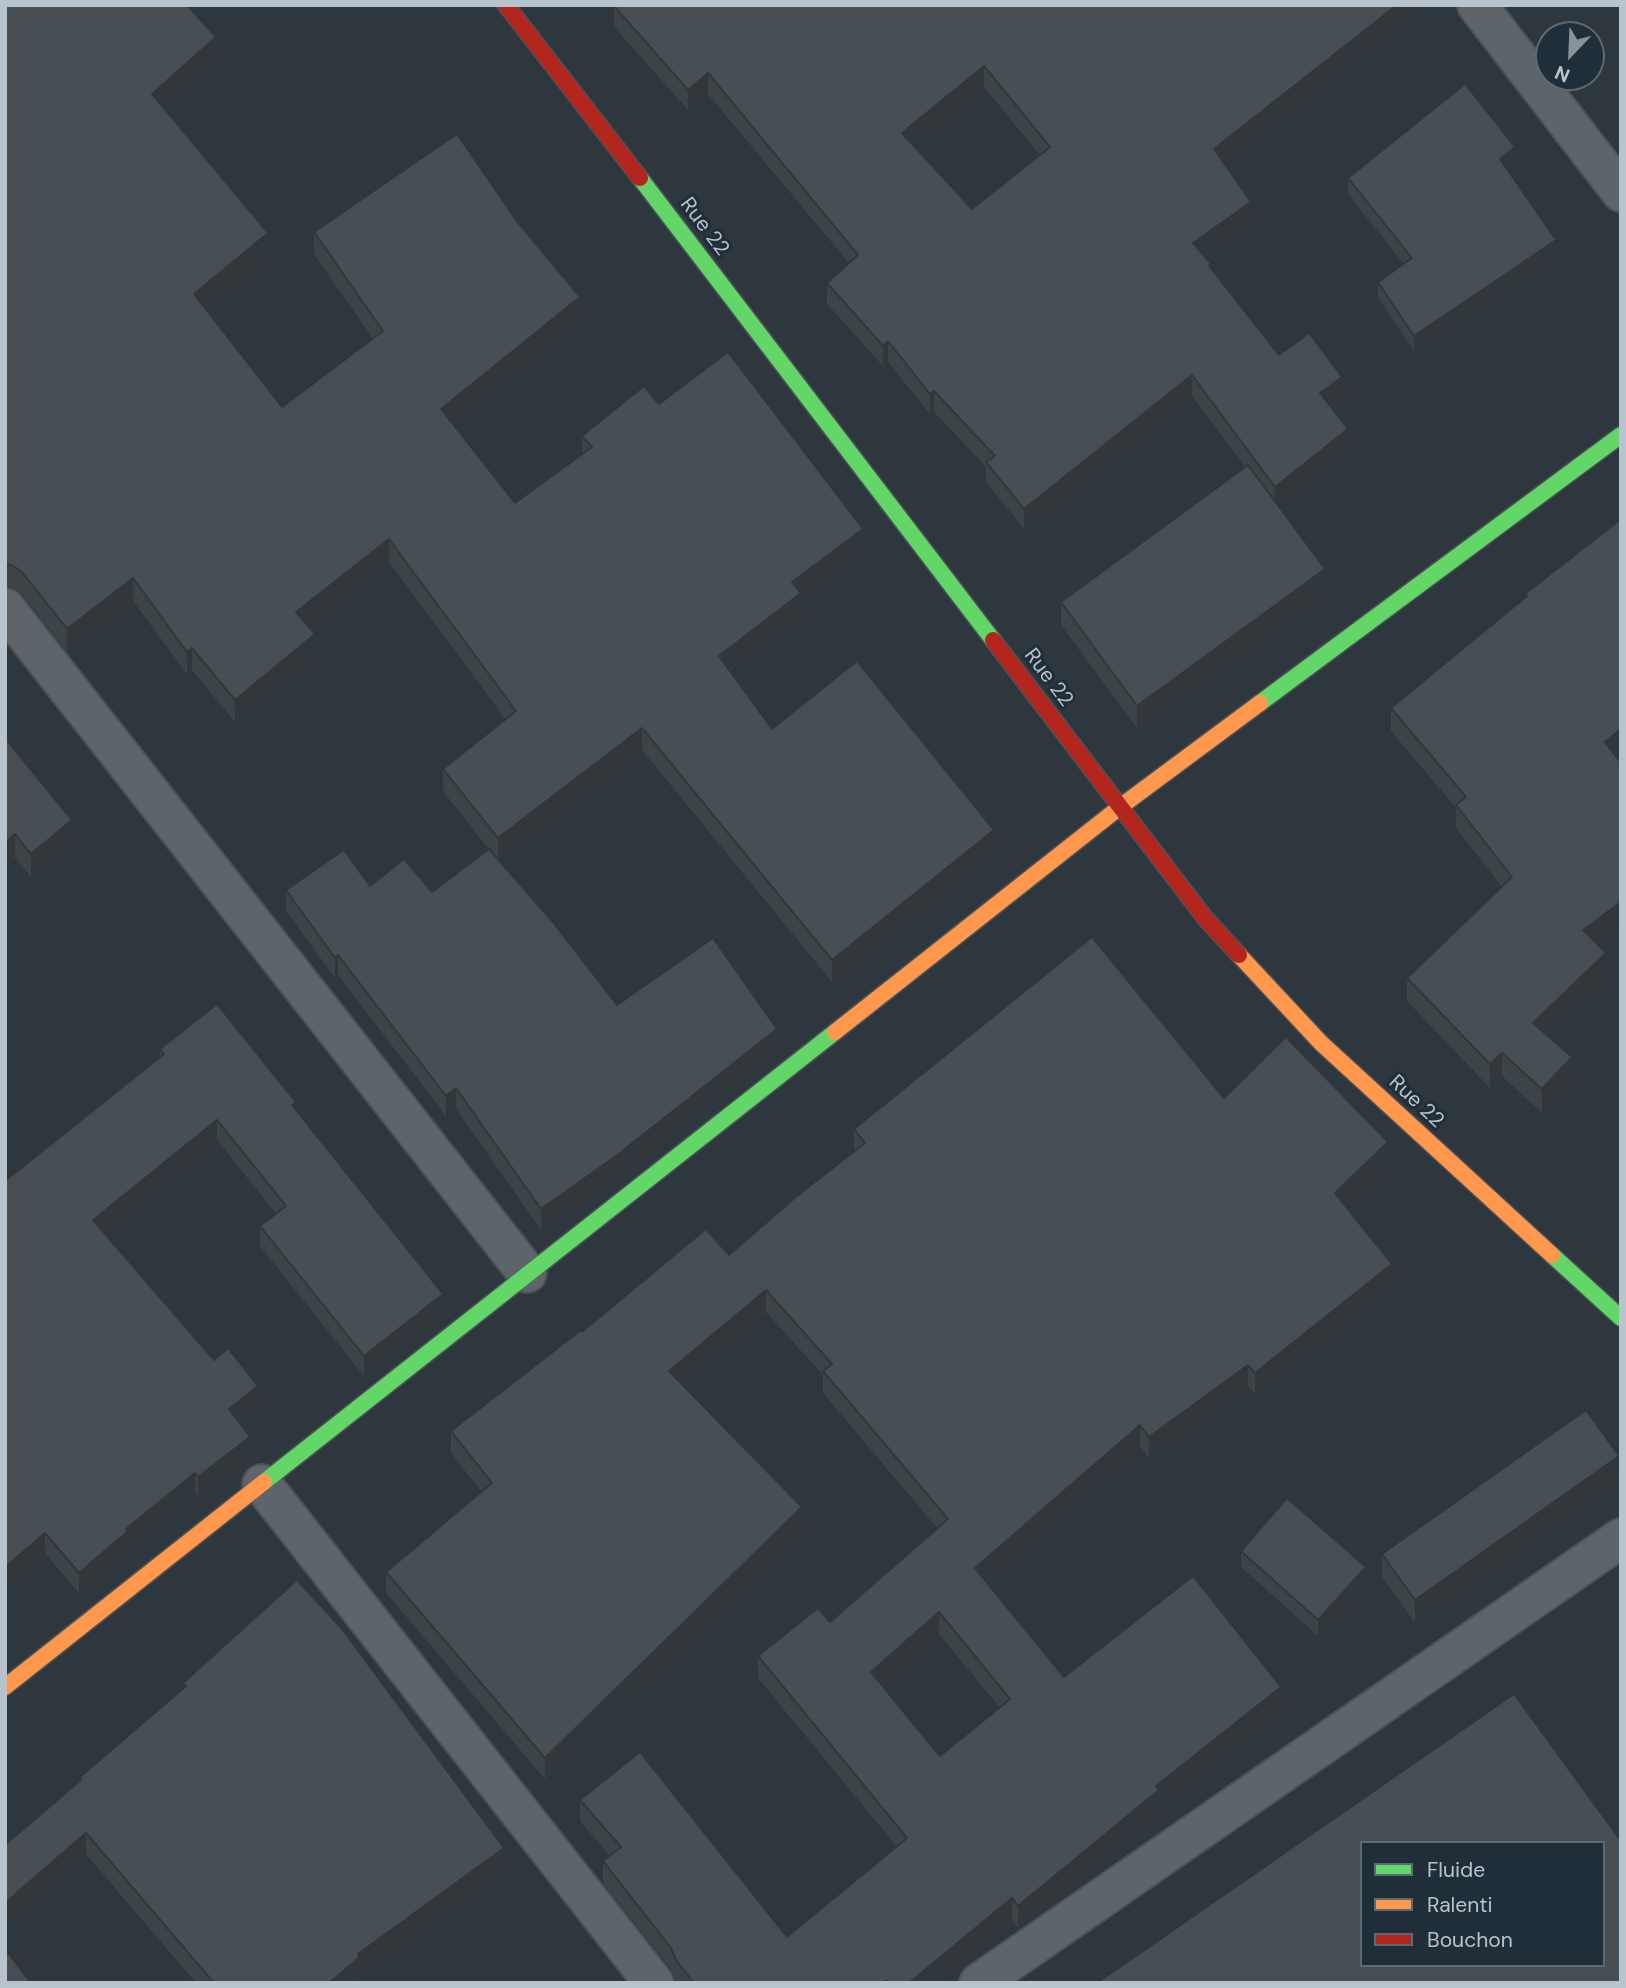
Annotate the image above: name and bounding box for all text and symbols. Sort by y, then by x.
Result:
north arrow [1535,21,1605,91]
text: N [1551,60,1574,88]
street label: Rue 22 [674,193,734,261]
street label: Rue 22 [1018,644,1078,712]
street label: Rue 22 [1383,1070,1449,1134]
legend [1360,1841,1605,1967]
text: Fluide [1427,1856,1485,1884]
text: Ralenti [1427,1891,1493,1919]
text: Bouchon [1427,1926,1513,1954]

